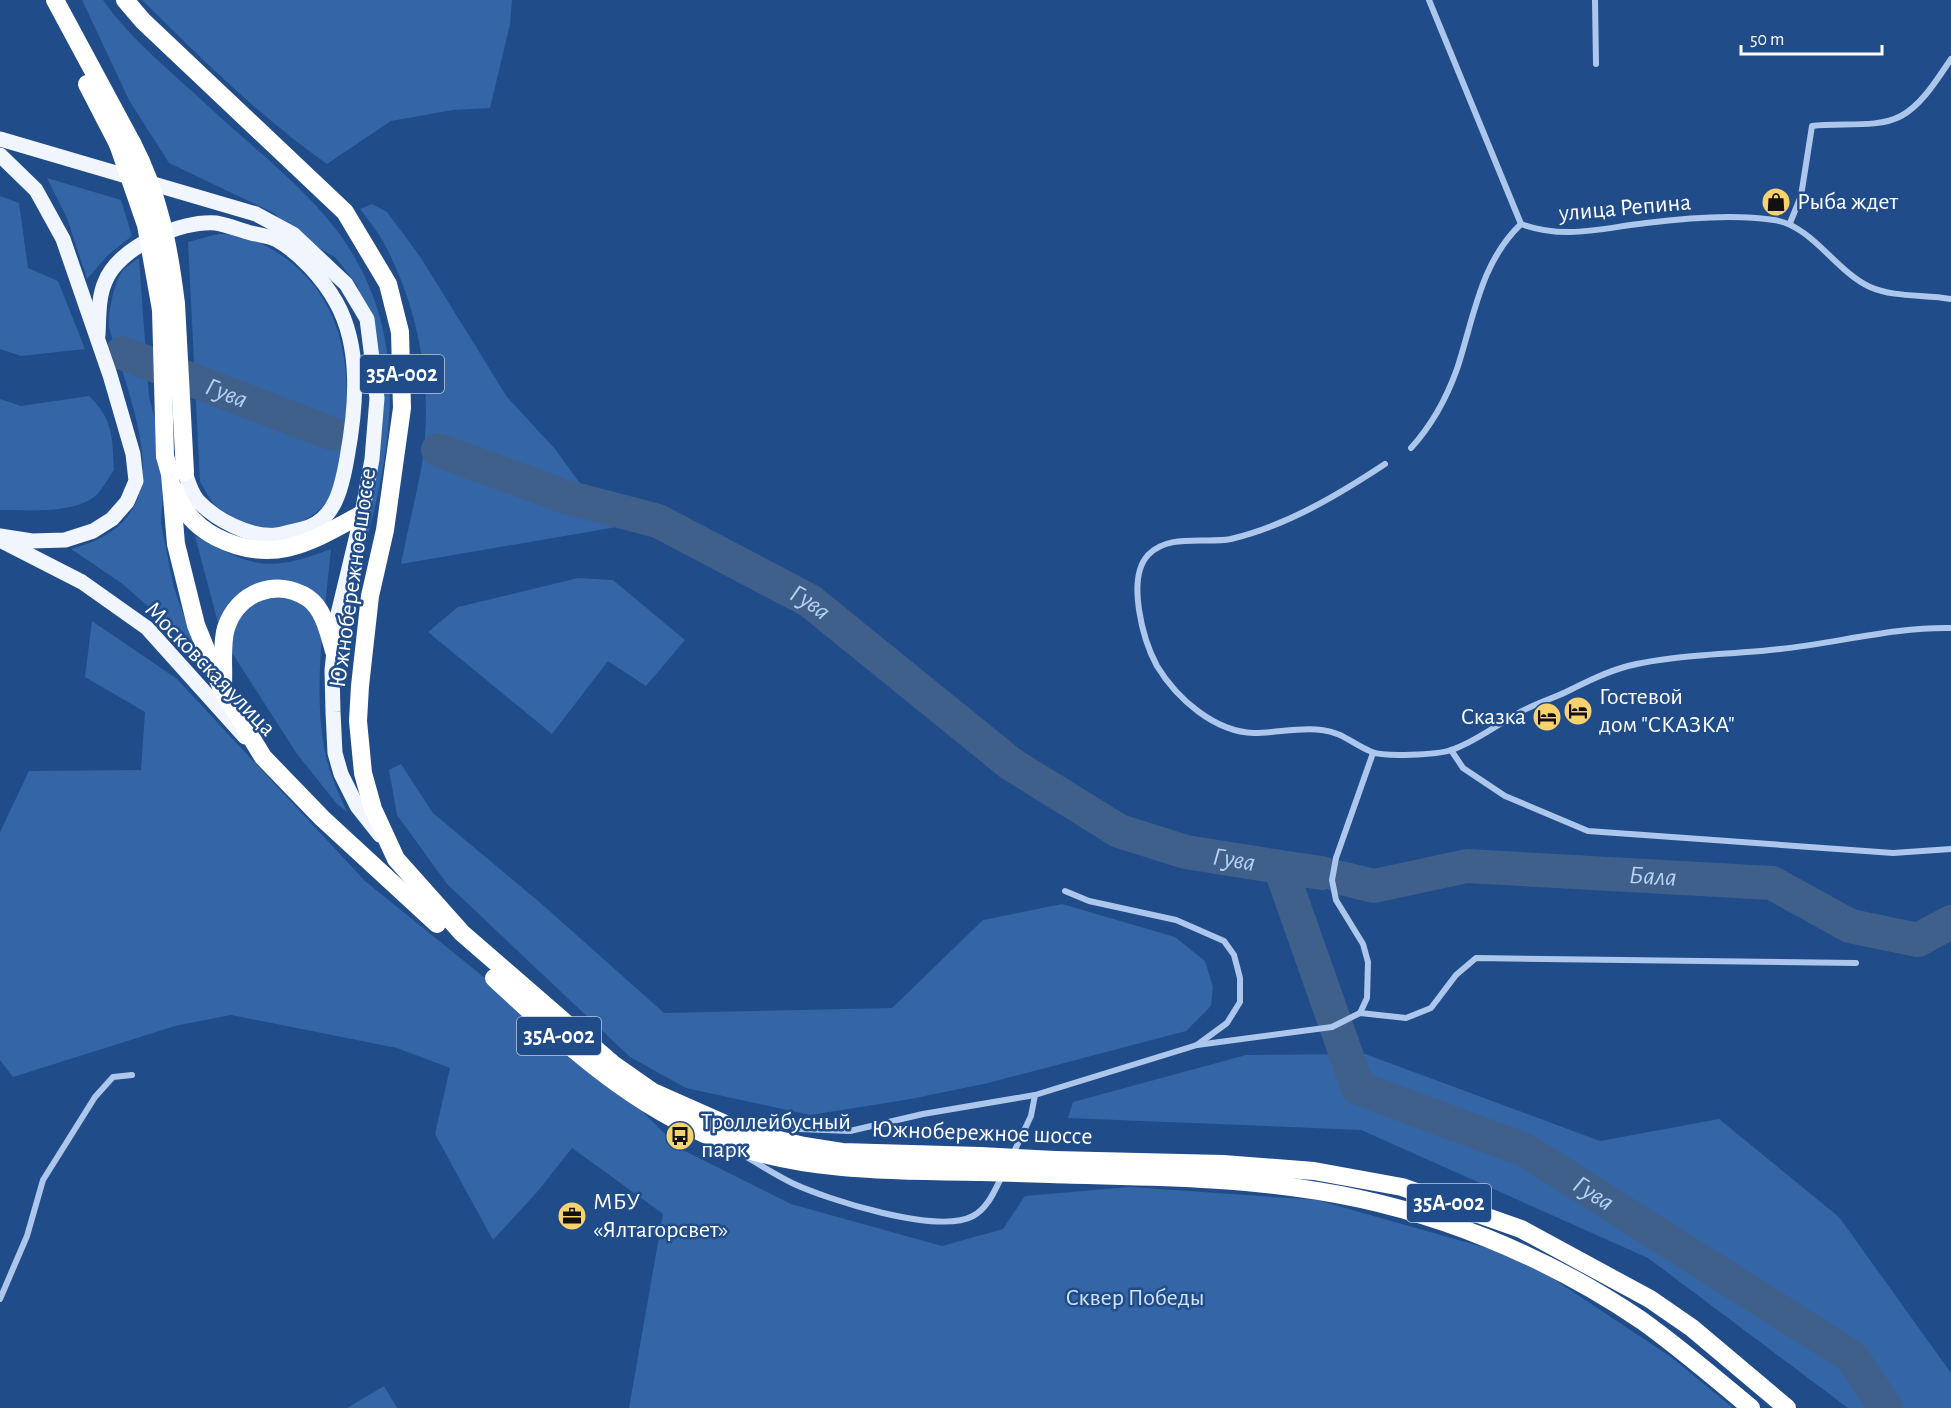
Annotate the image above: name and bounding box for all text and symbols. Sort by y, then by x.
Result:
scale bar [1741,18,1882,56]
text: 50 m [1750,31,1784,49]
shop icon: Рыба ждет [1760,186,1792,218]
street label: улица Репина [1557,190,1692,226]
place label: Рыба ждет [1797,190,1899,214]
road number: 35А-002 [360,355,444,393]
water label: Гува [202,373,251,413]
street label: Южнобережное шоссе [326,467,380,689]
water label: Гува [786,580,835,625]
street label: Московская улица [140,597,280,741]
place label: Гостевой дом "СКАЗКА" [1599,685,1735,737]
hotel icon: Гостевой дом "СКАЗКА" [1562,695,1594,727]
hotel icon: Сказка [1531,701,1563,733]
place label: Сказка [1461,705,1526,729]
water label: Гува [1211,843,1257,876]
water label: Бала [1628,862,1677,891]
road number: 35А-002 [517,1017,601,1055]
place label: Троллейбусный парк [701,1110,851,1162]
street label: Южнобережное шоссе [871,1117,1093,1149]
bus stop icon: Троллейбусный парк [664,1120,696,1152]
water label: Гува [1569,1171,1618,1216]
road number: 35А-002 [1407,1184,1491,1222]
place label: МБУ «Ялтагорсвет» [593,1190,728,1242]
office icon: МБУ «Ялтагорсвет» [556,1200,588,1232]
park label: Сквер Победы [1065,1286,1205,1310]

